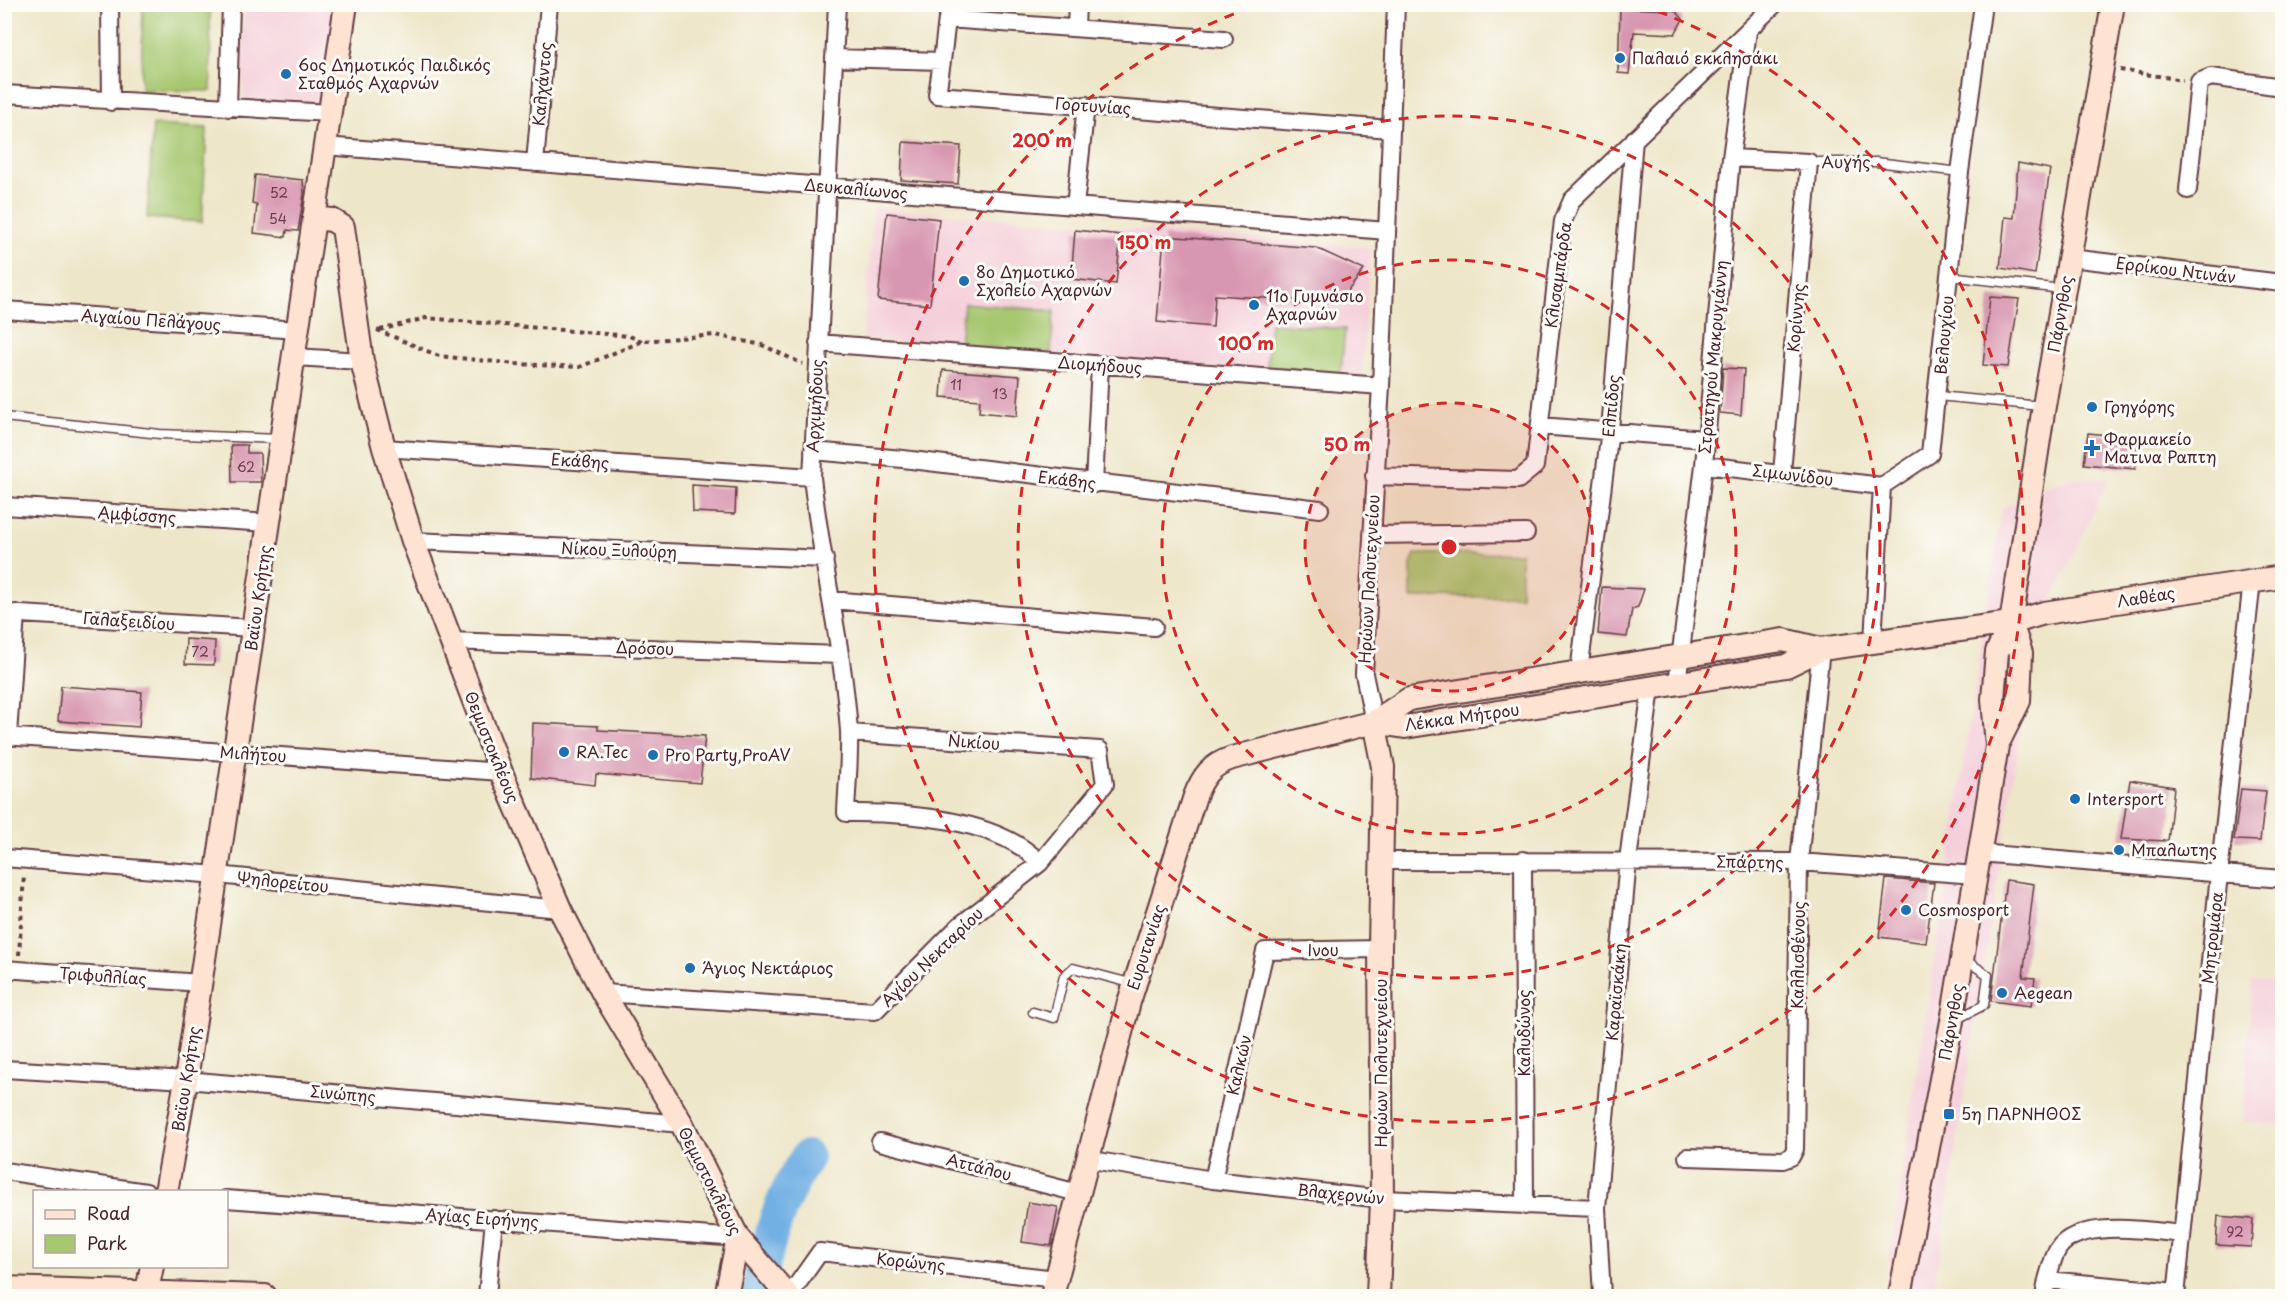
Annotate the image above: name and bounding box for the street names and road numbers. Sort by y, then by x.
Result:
street label: Καλχάντος [525,41,557,127]
street label: Γορτυνίας [1054,90,1132,120]
street label: Αυγής [1822,149,1871,173]
street label: Δευκαλίωνος [803,172,909,204]
street label: Κλισαμπάρδα [1538,220,1576,330]
street label: Ερρίκου Ντινάν [2115,250,2238,288]
street label: Στρατηγού Μακρυγιάννη [1692,259,1732,455]
street label: Πάρνηθος [2040,274,2078,354]
street label: Κορίννης [1780,282,1810,353]
street label: Βελουχίου [1928,294,1958,375]
street label: Αιγαίου Πελάγους [80,302,222,336]
street label: Διομήδους [1057,349,1143,379]
street label: Αρχιμήδους [800,359,828,453]
street label: Ελπίδος [1595,374,1625,438]
street label: Εκάβης [550,446,610,474]
street label: Σιμωνίδου [1751,457,1835,491]
street label: Εκάβης [1037,464,1098,494]
street label: Ηρώων Πολυτεχνείου [1352,494,1384,664]
street label: Αμφίσσης [97,499,177,529]
street label: Νίκου Ξυλούρη [561,535,677,563]
street label: Βαϊου Κρήτης [238,543,276,652]
street label: Λαθέας [2115,580,2177,612]
street label: Γαλαξειδίου [82,605,176,635]
street label: Δρόσου [615,634,675,660]
street label: Θεμιστοκλέους [460,687,526,806]
street label: Λέκκα Μήτρου [1403,696,1521,736]
street label: Νικίου [947,727,1001,755]
street label: Μιλήτου [219,739,287,767]
street label: Σπάρτης [1716,848,1784,874]
street label: Ψηλορείτου [236,864,330,898]
street label: Μητρομάρα [2194,891,2228,985]
street label: Αγίου Νεκταρίου [875,901,988,1011]
street label: Ευρυτανίας [1120,901,1170,993]
street label: Καλλισθένους [1784,901,1810,1009]
street label: Ινου [1307,937,1339,961]
street label: Καραϊσκάκη [1599,942,1631,1042]
street label: Τριφυλλίας [59,960,148,990]
street label: Ηρώων Πολυτεχνείου [1368,979,1392,1147]
street label: Πάρνηθος [1931,982,1969,1062]
street label: Καλυδώνος [1511,990,1535,1076]
street label: Βαϊου Κρήτης [165,1024,205,1133]
street label: Καλκών [1219,1032,1257,1097]
street label: Σινώπης [309,1078,377,1108]
street label: Θεμιστοκλέους [673,1122,749,1239]
street label: Αττάλου [944,1146,1015,1186]
street label: Βλαχερνών [1296,1176,1386,1210]
street label: Αγίας Ειρήνης [425,1201,540,1233]
street label: Κορώνης [875,1245,947,1277]

